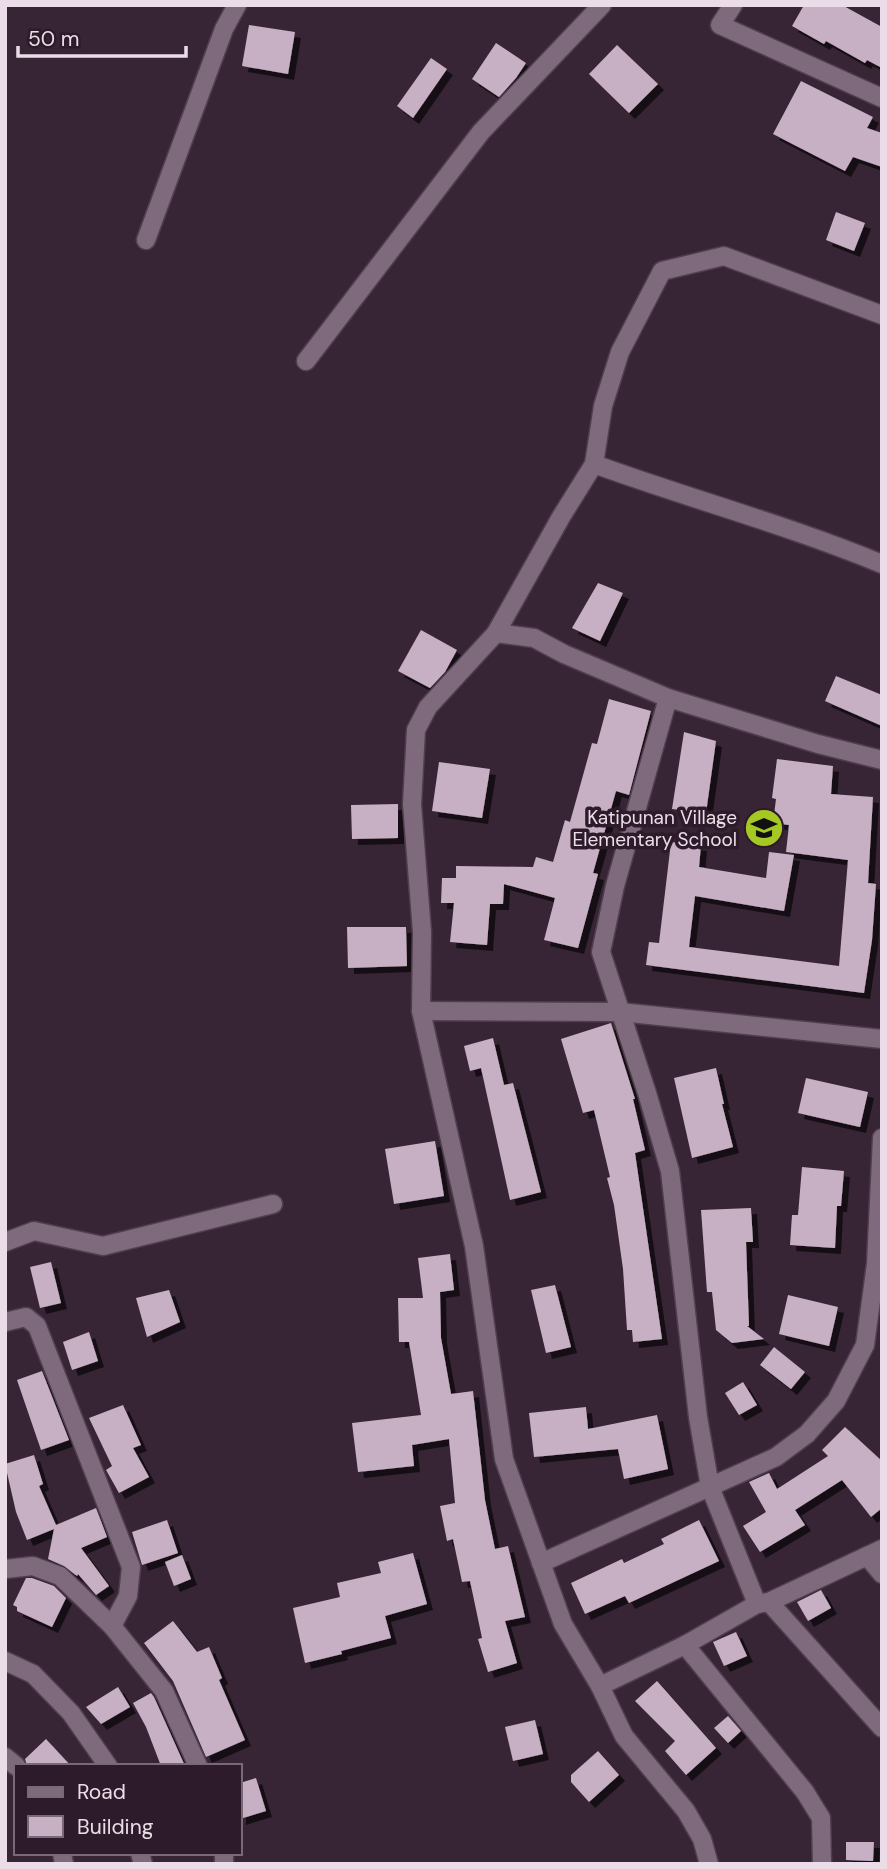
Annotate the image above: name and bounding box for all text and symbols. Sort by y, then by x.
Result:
scale bar [18,14,186,58]
text: 50 m [28,25,79,53]
place label: Katipunan Village Elementary School [573,805,737,852]
school or university icon: Katipunan Village Elementary School [743,807,785,849]
legend [14,1764,242,1855]
text: Road [77,1778,126,1806]
text: Building [77,1813,154,1841]

